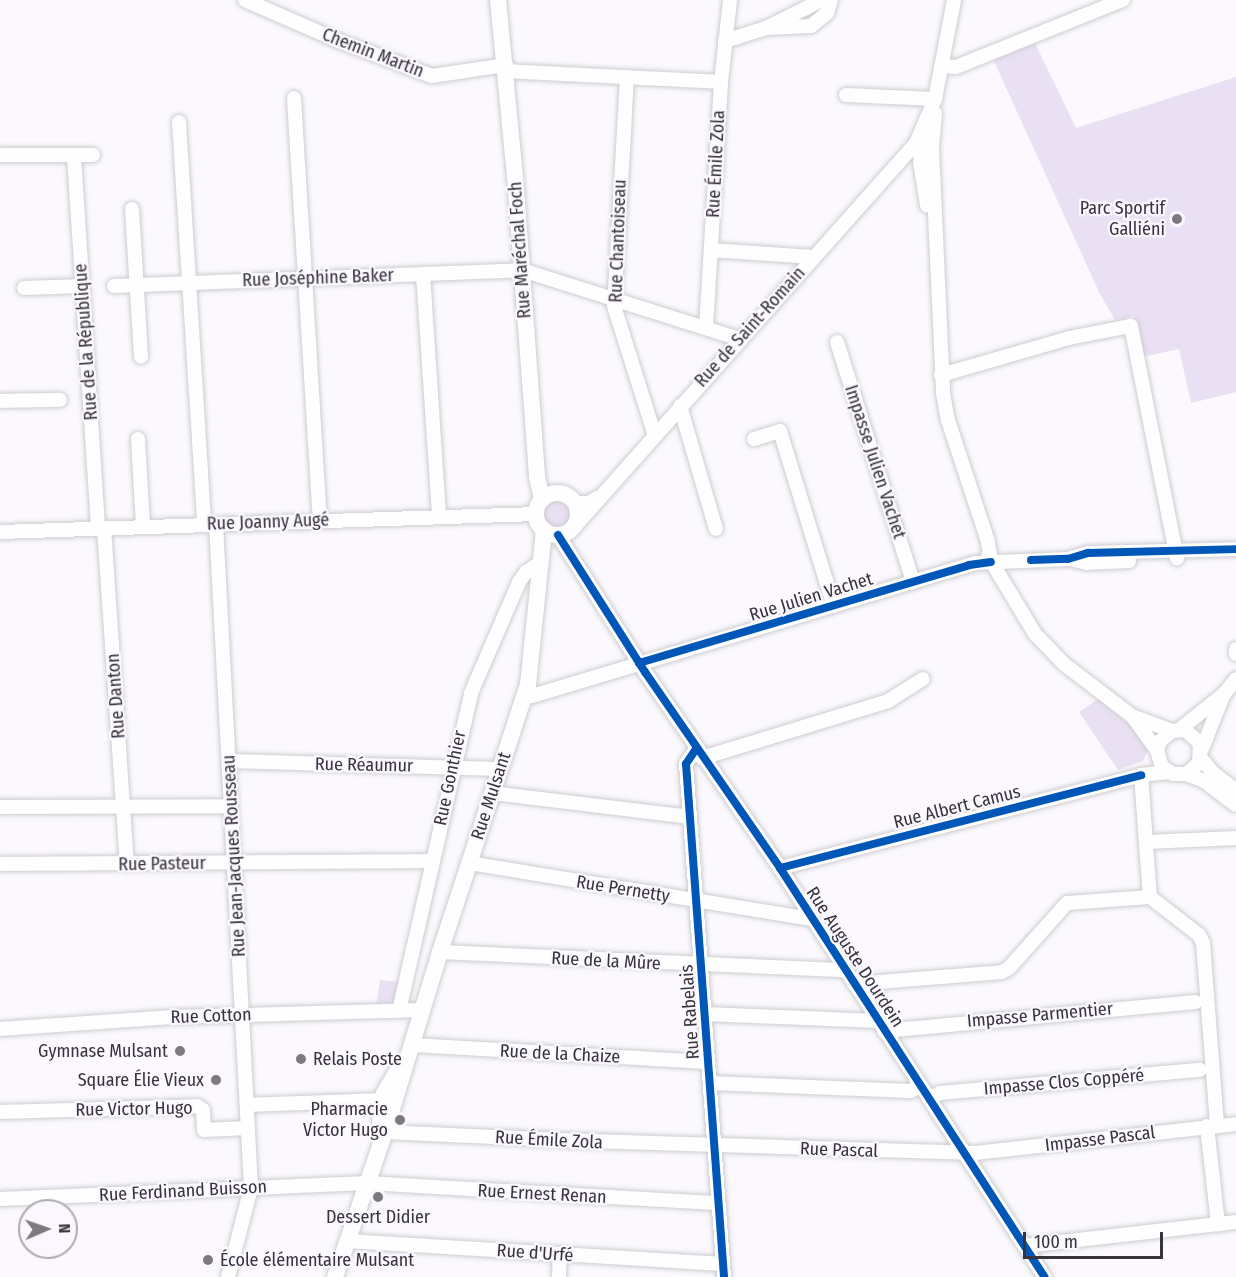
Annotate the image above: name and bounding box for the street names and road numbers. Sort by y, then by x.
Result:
street label: Chemin Martin [319,24,427,82]
street label: Rue Émile Zola [702,110,730,218]
street label: Rue Chantoiseau [605,179,631,303]
street label: Rue Maréchal Foch [504,181,536,319]
street label: Rue de Saint-Romain [690,262,810,392]
street label: Rue de la République [70,263,102,421]
street label: Rue Joséphine Baker [242,265,394,291]
street label: Impasse Julien Vachet [840,382,910,542]
street label: Rue Joanny Augé [206,509,330,535]
street label: Rue Julien Vachet [747,568,875,626]
street label: Rue Danton [102,653,130,739]
street label: Rue Gonthier [429,728,471,828]
street label: Rue Mulsant [467,749,515,843]
street label: Rue Réaumur [315,753,413,777]
street label: Rue Jean-Jacques Rousseau [218,754,250,958]
street label: Rue Albert Camus [891,781,1023,833]
street label: Rue Pasteur [118,852,206,876]
street label: Rue Pernetty [575,871,671,907]
street label: Rue Auguste Dourdein [802,883,908,1031]
street label: Rue de la Mûre [551,947,661,975]
street label: Rue Rabelais [676,964,704,1060]
street label: Impasse Parmentier [966,998,1114,1032]
street label: Rue Cotton [170,1004,252,1028]
street label: Rue de la Chaize [499,1040,621,1068]
street label: Impasse Clos Coppéré [983,1064,1145,1100]
street label: Rue Victor Hugo [75,1097,193,1121]
street label: Impasse Pascal [1044,1122,1156,1156]
street label: Rue Émile Zola [495,1126,603,1154]
street label: Rue Pascal [800,1138,878,1162]
street label: Rue Ferdinand Buisson [99,1176,267,1206]
street label: Rue Ernest Renan [477,1180,607,1208]
street label: Rue d'Urfé [496,1240,574,1266]

